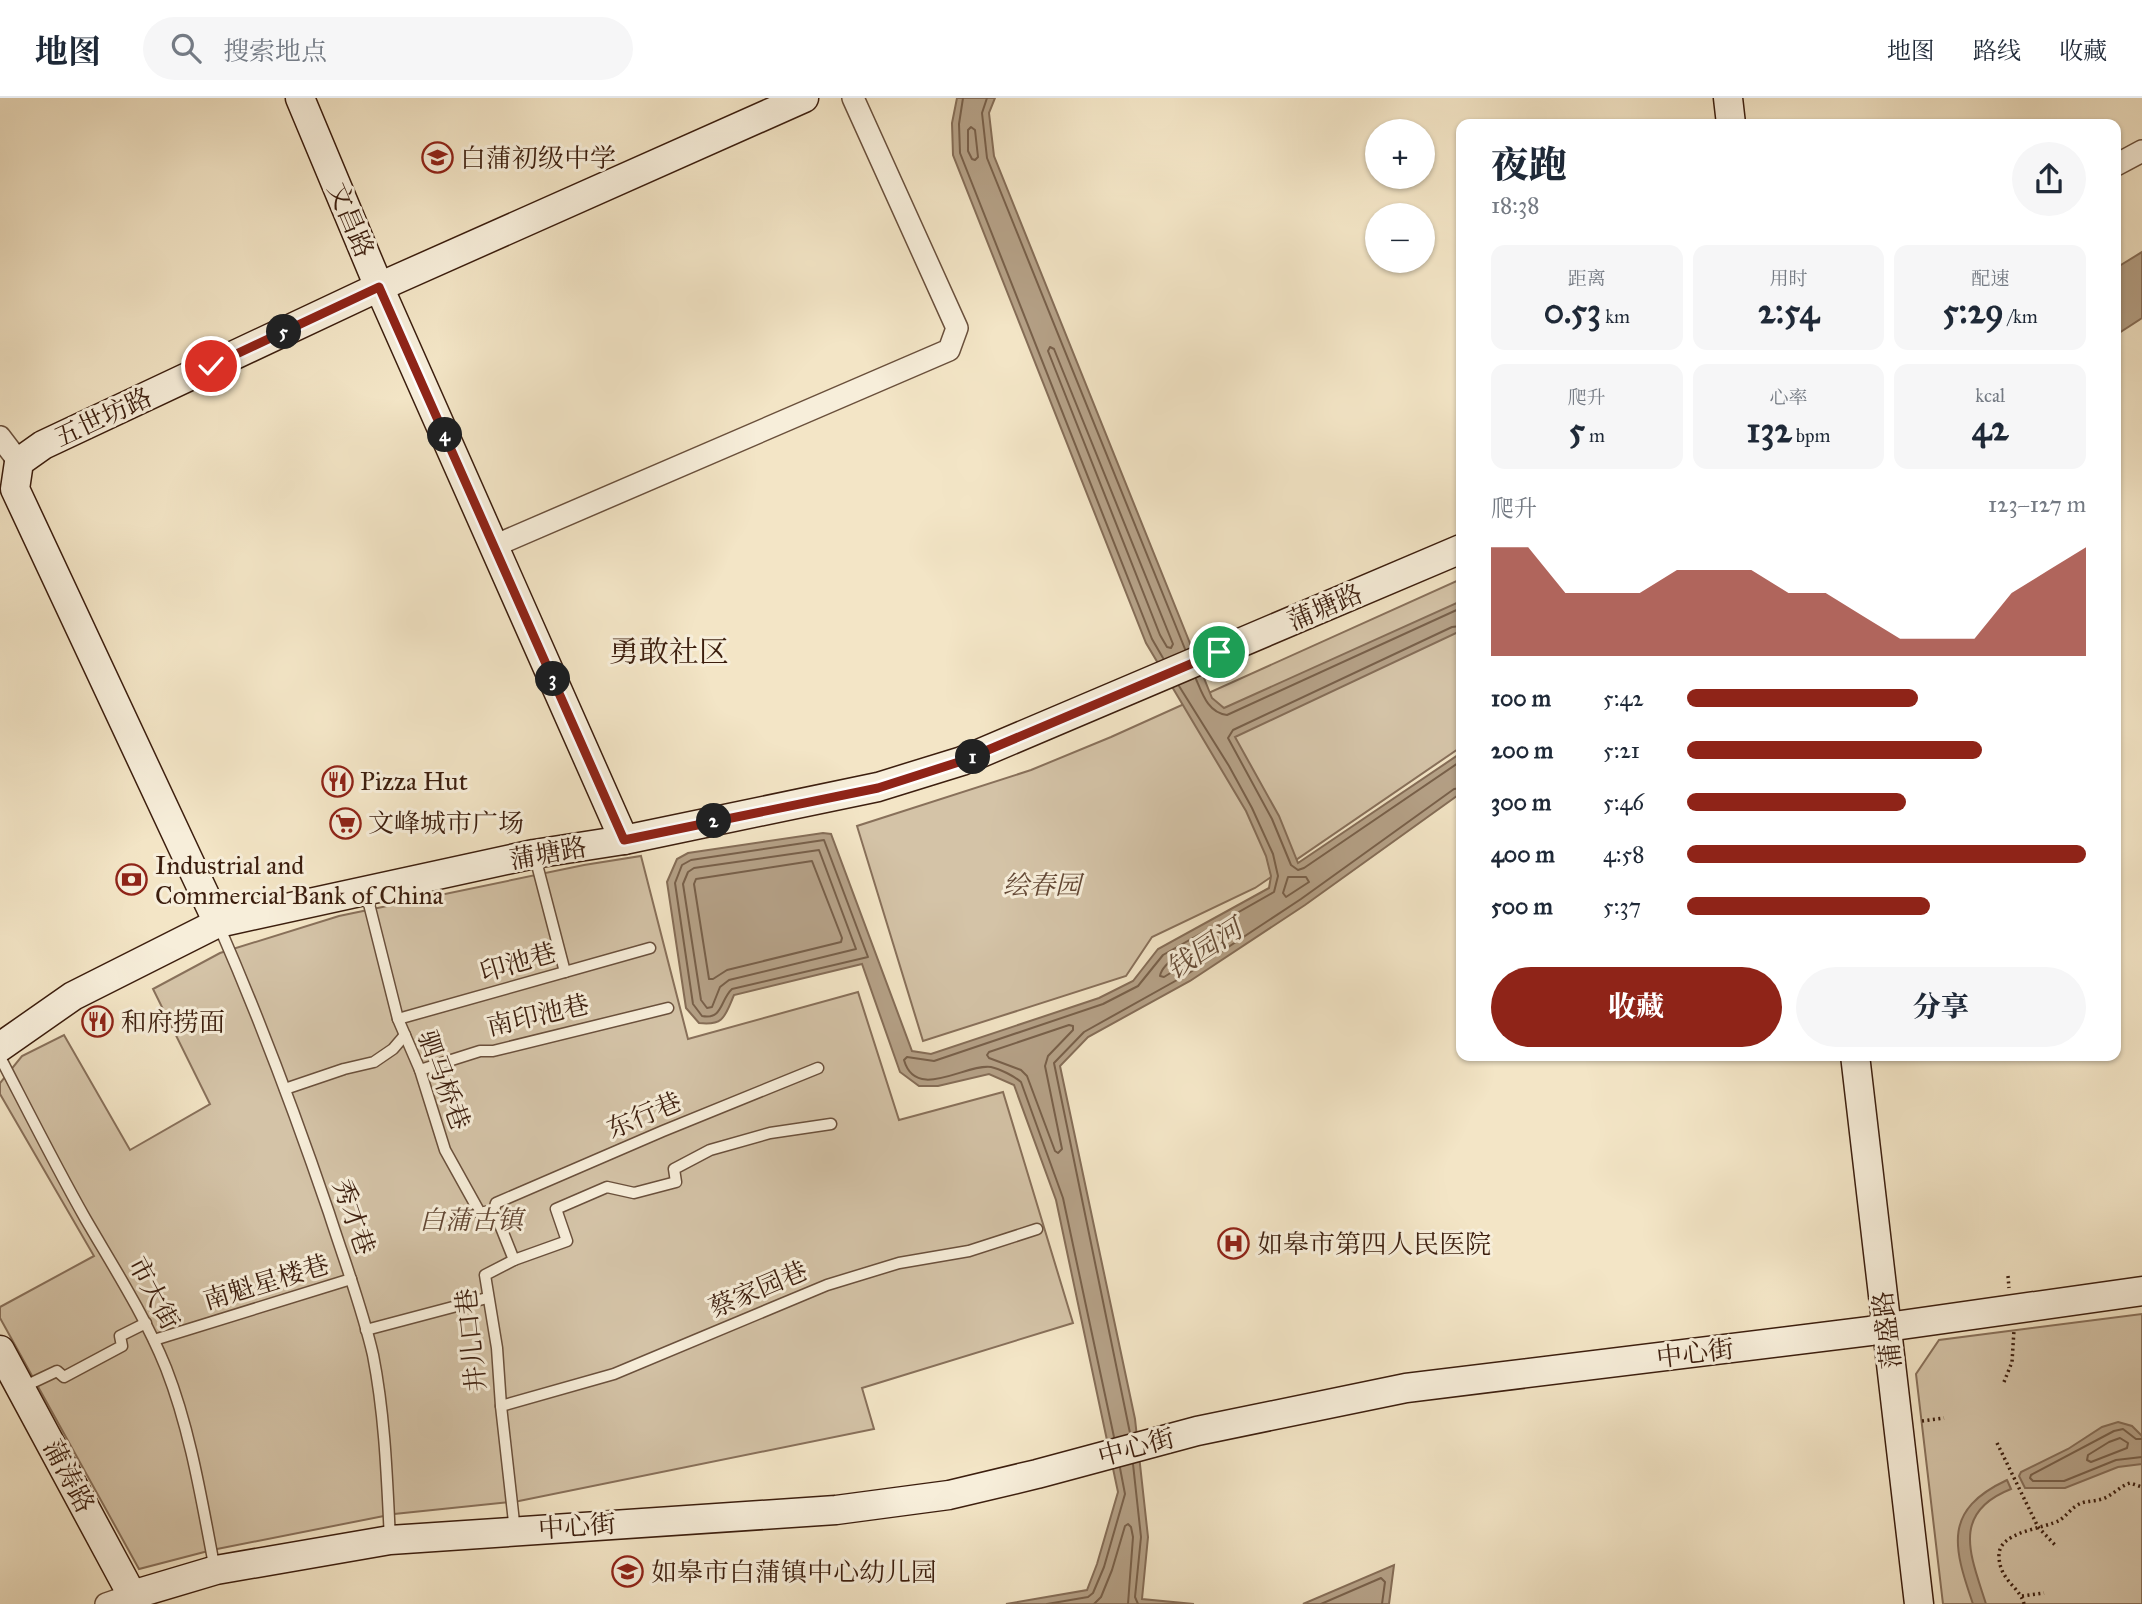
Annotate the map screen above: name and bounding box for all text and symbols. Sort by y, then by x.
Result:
search box [143,17,633,80]
icon: search [167,29,205,67]
text: 地图 [35,32,101,72]
text: 搜索地点 [223,35,327,67]
text: 地图 [1887,36,1935,66]
text: 路线 [1973,36,2021,66]
text: 收藏 [2059,36,2107,66]
map controls [1365,119,1435,273]
button: + [1365,119,1435,189]
school or university icon: 白蒲初级中学 [420,141,454,175]
place label: 白蒲初级中学 [460,142,616,174]
text: 夜跑 [1491,142,1567,188]
button: share [2012,142,2086,216]
street label: 文昌路 [321,178,381,262]
text: 18:38 [1491,191,1540,219]
button: − [1365,203,1435,273]
text: 距离 [1568,267,1606,290]
text: 用时 [1769,267,1808,290]
text: 配速 [1971,267,2009,290]
text: 0.53 [1544,290,1601,333]
text: 2:54 [1758,290,1819,333]
text: 5:29 [1943,290,2004,333]
text: km [1601,305,1630,328]
text: /km [2004,305,2038,328]
pin: 5 [266,314,302,350]
text: 5 [279,320,288,343]
pin [181,336,241,396]
icon: check [192,347,230,385]
street label: 五世坊路 [49,381,157,453]
text: kcal [1975,384,2005,407]
text: 爬升 [1568,386,1606,409]
text: 心率 [1769,386,1808,409]
text: 42 [1972,407,2009,450]
text: 5 [1569,409,1585,452]
text: 132 [1747,409,1792,452]
pin: 4 [428,418,462,452]
text: 4 [439,423,450,446]
text: m [1585,424,1605,447]
text: bpm [1792,424,1830,447]
text: 123–127 m [1988,490,2086,518]
text: 爬升 [1491,494,1537,522]
street label: 蒲塘路 [1283,577,1367,637]
pin [1189,622,1249,682]
icon: arrive [1200,633,1238,671]
district label: 勇敢社区 [609,634,729,670]
pin: 3 [536,662,570,696]
text: 3 [549,667,556,690]
text: 100 m [1491,684,1551,712]
text: 5:42 [1603,684,1644,712]
text: 200 m [1491,736,1553,764]
text: 5:21 [1603,736,1640,764]
pin: 1 [956,740,990,774]
text: 1 [969,745,976,768]
restaurant icon: Pizza Hut [320,764,354,798]
place label: Pizza Hut [360,765,468,797]
text: 300 m [1491,788,1551,816]
text: 5:46 [1603,788,1644,816]
pin: 2 [696,804,732,838]
supermarket icon: 文峰城市广场 [328,806,362,840]
place label: 文峰城市广场 [368,807,524,839]
text: 2 [709,809,718,832]
street label: 蒲塘路 [507,830,589,876]
text: 400 m [1491,840,1555,868]
text: 4:58 [1603,840,1645,868]
place label: Industrial and Commercial Bank of China [155,849,444,911]
bank icon: Industrial and Commercial Bank of China [115,863,149,897]
park label: 绘春园 [1003,869,1085,901]
text: 500 m [1491,892,1553,920]
text: 5:37 [1603,892,1641,920]
water label: 钱园河 [1159,909,1253,987]
street label: 印池巷 [476,936,560,988]
button: 收藏 [1491,967,1782,1047]
button: 分享 [1796,967,2086,1047]
street label: 南印池巷 [484,988,592,1042]
restaurant icon: 和府捞面 [81,1005,115,1039]
place label: 和府捞面 [121,1006,225,1038]
street label: 驷马桥巷 [411,1026,477,1134]
street label: 东行巷 [602,1085,686,1145]
street label: 秀才巷 [326,1175,382,1259]
park label: 白蒲古镇 [419,1204,527,1236]
hospital icon: 如皋市第四人民医院 [1217,1227,1251,1261]
place label: 如皋市第四人民医院 [1257,1228,1491,1260]
street label: 南魁星楼巷 [199,1248,333,1316]
street label: 市大街 [122,1251,186,1335]
street label: 蔡家园巷 [704,1254,812,1324]
street label: 井儿口巷 [450,1287,492,1393]
street label: 蒲盛路 [1866,1289,1908,1371]
street label: 中心街 [1654,1332,1736,1374]
street label: 中心街 [1094,1421,1178,1473]
street label: 蒲涛路 [37,1434,101,1518]
street label: 中心街 [537,1507,617,1545]
school or university icon: 如皋市白蒲镇中心幼儿园 [611,1555,645,1589]
place label: 如皋市白蒲镇中心幼儿园 [651,1556,937,1588]

